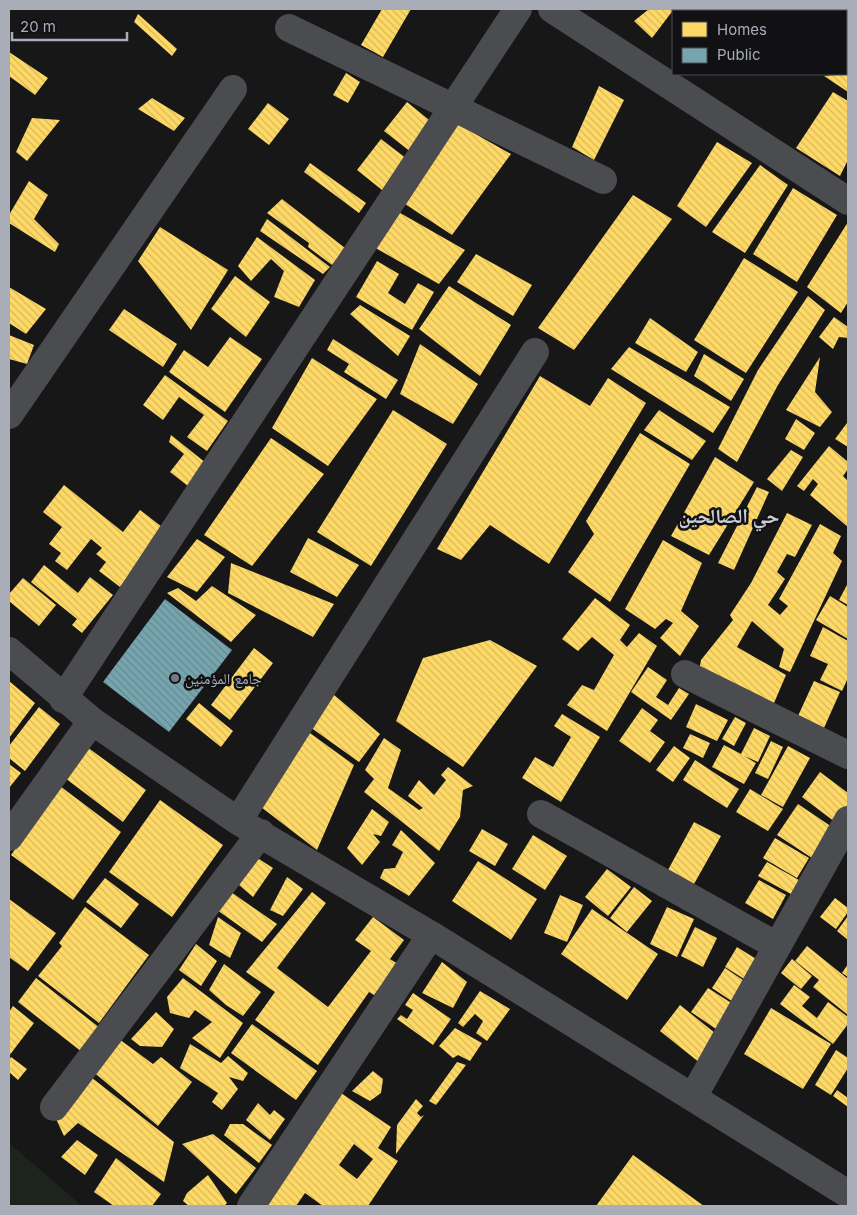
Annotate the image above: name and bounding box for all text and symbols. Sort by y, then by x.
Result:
scale bar [12,10,128,42]
legend [672,10,847,75]
text: 20 m [20,17,56,36]
text: Homes [717,20,767,39]
text: Public [717,45,760,64]
district label: حي الصالحين [679,504,779,532]
place label: جامع المؤمنين [185,669,262,689]
marker: جامع المؤمنين [169,672,181,684]

